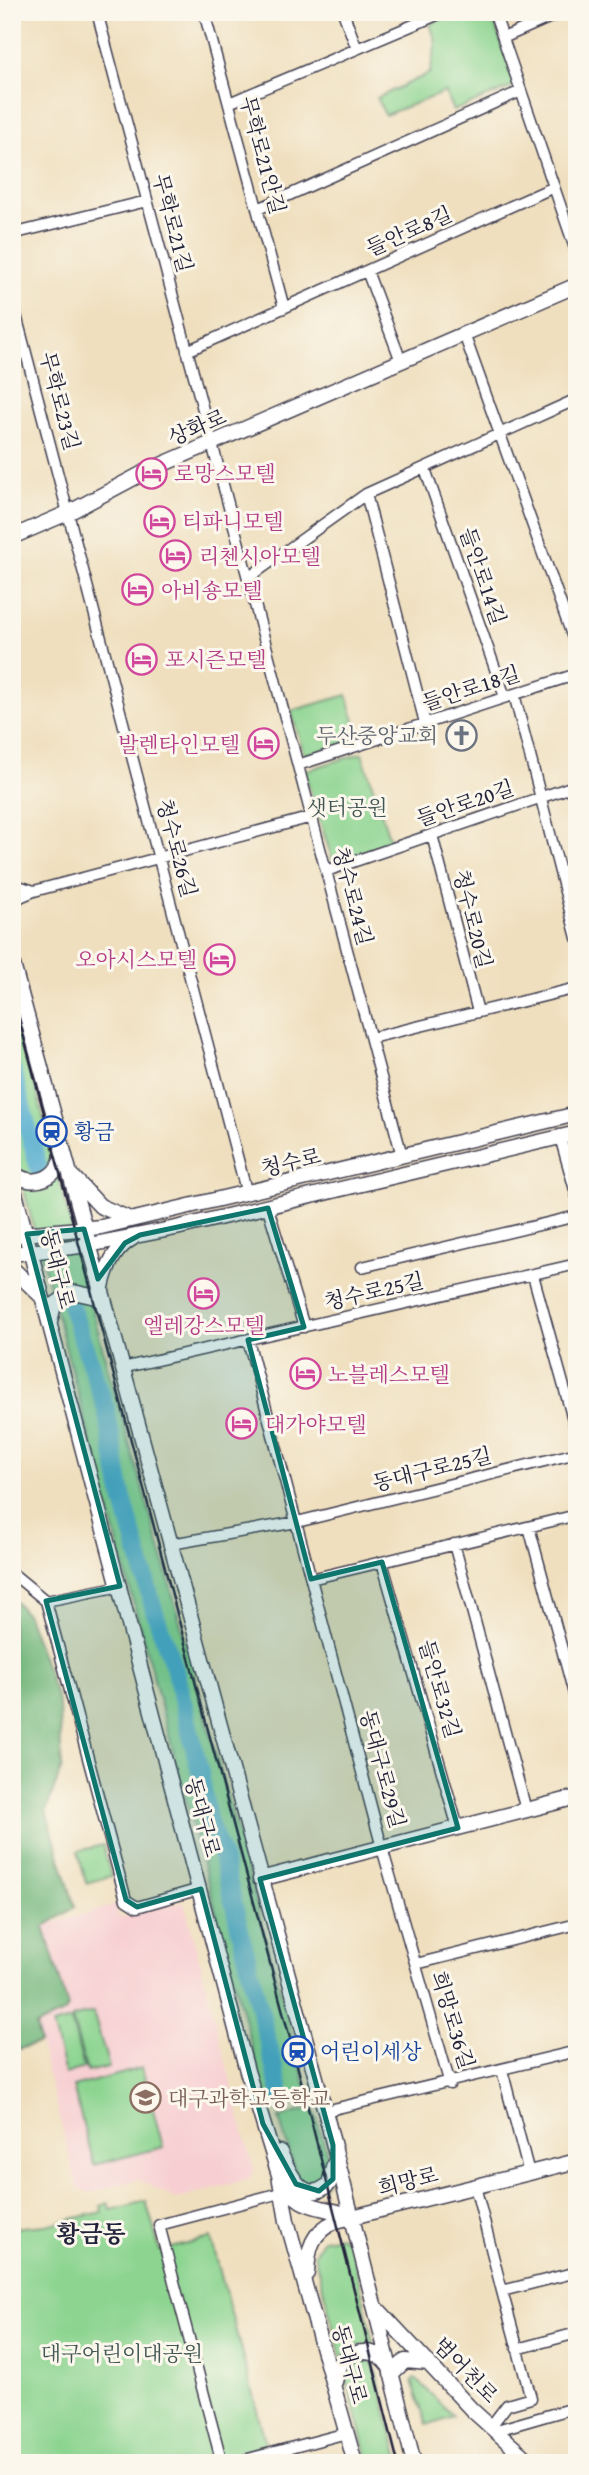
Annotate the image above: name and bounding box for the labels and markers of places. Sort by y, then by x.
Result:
hotel icon: 로망스모텔 [134,456,168,490]
place label: 로망스모텔 [174,458,275,489]
hotel icon: 티파니모텔 [142,504,176,538]
place label: 티파니모텔 [182,506,283,537]
hotel icon: 리첸시아모텔 [159,539,193,573]
place label: 리첸시아모텔 [199,541,321,572]
hotel icon: 아비숑모텔 [121,573,155,607]
place label: 아비숑모텔 [161,575,262,606]
hotel icon: 포시즌모텔 [125,642,159,676]
place label: 포시즌모텔 [165,644,266,675]
church icon: 두산중앙교회 [444,718,478,752]
place label: 두산중앙교회 [316,720,438,751]
hotel icon: 발렌타인모텔 [246,727,280,761]
place label: 발렌타인모텔 [118,729,240,760]
hotel icon: 오아시스모텔 [203,942,237,976]
place label: 오아시스모텔 [75,944,197,975]
station icon: 황금 [34,1114,68,1148]
place label: 황금 [74,1116,115,1147]
hotel icon: 엘레강스모텔 [187,1276,221,1310]
place label: 엘레강스모텔 [143,1310,265,1341]
hotel icon: 노블레스모텔 [288,1357,322,1391]
place label: 노블레스모텔 [328,1359,450,1390]
hotel icon: 대가야모텔 [225,1407,259,1441]
place label: 대가야모텔 [265,1409,366,1440]
station icon: 어린이세상 [280,2034,314,2068]
place label: 어린이세상 [320,2036,422,2067]
school or university icon: 대구과학고등학교 [128,2081,162,2115]
place label: 대구과학고등학교 [168,2083,330,2114]

